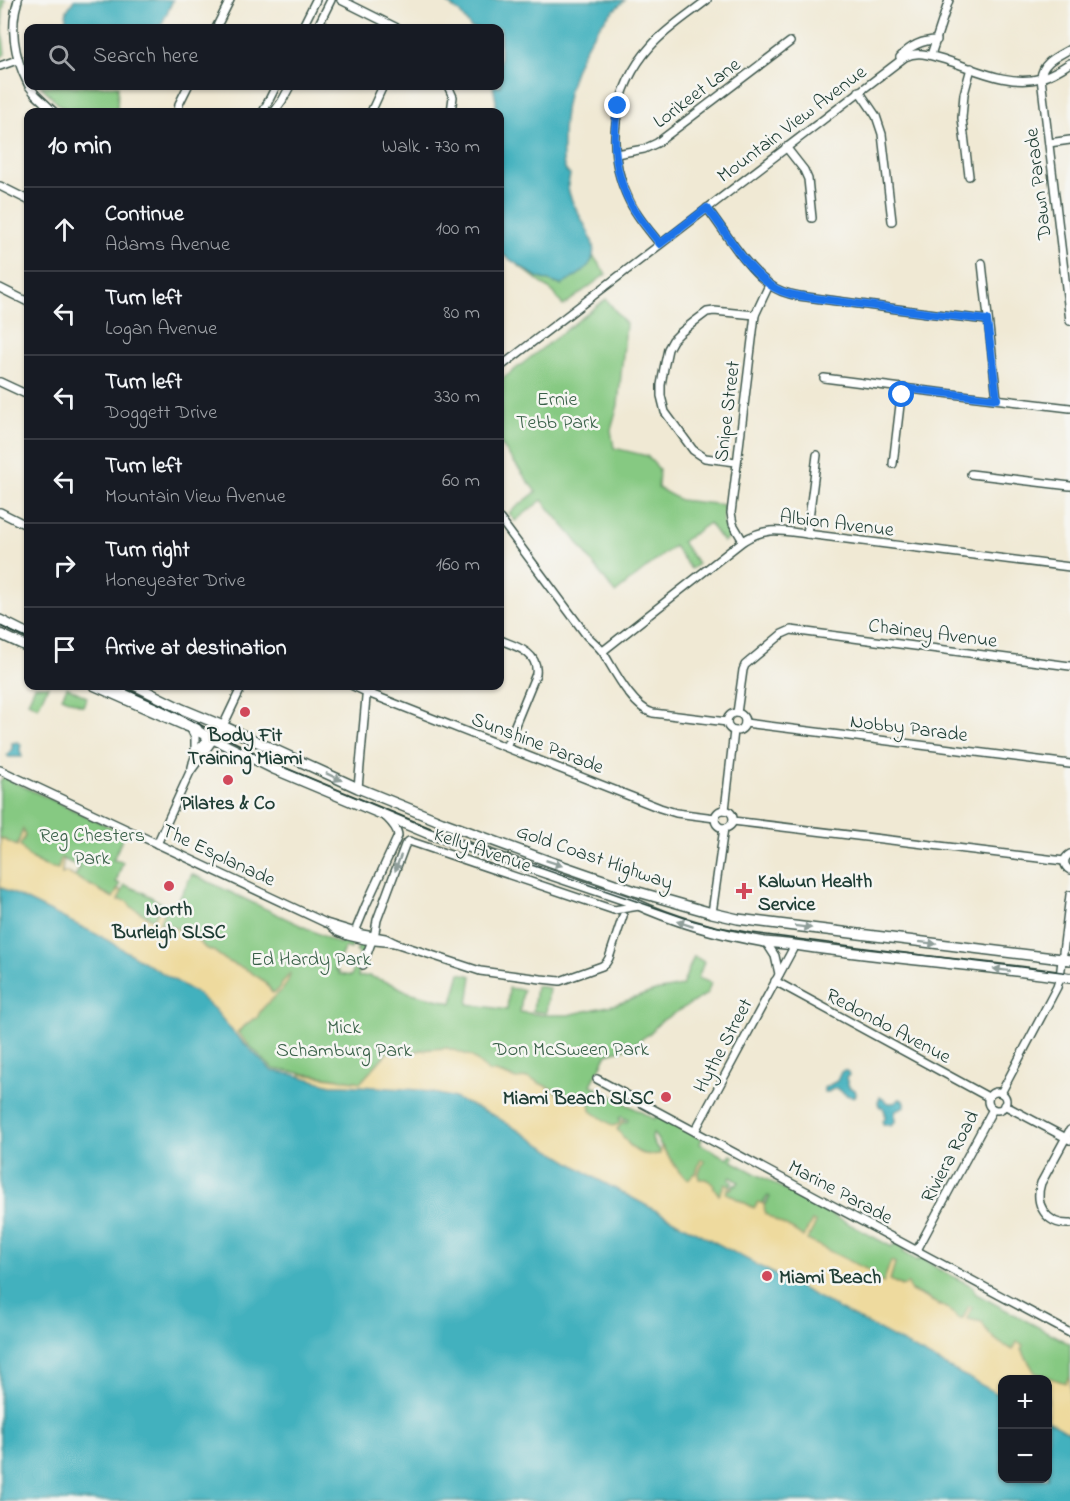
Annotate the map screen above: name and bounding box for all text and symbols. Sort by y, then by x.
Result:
search box [24,24,504,90]
icon: search [45,41,78,74]
text: Search here [93,41,198,73]
street label: Lorikeet Lane [648,51,747,137]
street label: Mountain View Avenue [712,59,873,191]
route end [604,92,630,118]
street label: Dawn Parade [1018,126,1061,242]
text: 10 min [48,128,112,166]
text: Walk · 730 m [382,133,480,162]
text: Continue [105,199,184,231]
icon: ahead [48,213,81,246]
text: 100 m [436,215,480,244]
text: Adams Avenue [105,231,230,260]
text: Turn left [105,283,182,315]
icon: left [48,297,81,330]
text: 80 m [443,299,480,328]
text: Logan Avenue [105,315,217,344]
street label: Snipe Street [708,359,749,463]
text: Turn left [105,367,182,399]
icon: left [48,381,81,414]
route start [888,381,914,407]
text: 330 m [434,383,480,412]
park label: Ernie Tebb Park [516,386,598,438]
text: Doggett Drive [105,399,217,428]
text: Turn left [105,451,182,483]
icon: left [48,465,81,498]
text: 60 m [442,467,480,496]
text: Mountain View Avenue [105,483,286,512]
street label: Albion Avenue [778,503,896,546]
text: Turn right [105,535,190,567]
icon: right [48,549,81,582]
text: 160 m [436,551,480,580]
text: Honeyeater Drive [105,567,245,596]
street label: Chainey Avenue [867,612,999,657]
icon: arrive [48,633,81,666]
text: Arrive at destination [105,633,287,665]
marker: Body Fit Training Miami [238,705,252,719]
street label: Sunshine Parade [467,706,607,783]
street label: Nobby Parade [848,708,969,751]
place label: Body Fit Training Miami [187,722,303,775]
marker: Pilates & Co [221,773,235,787]
one-way arrow [325,773,342,782]
place label: Pilates & Co [181,790,275,819]
street label: The Esplanade [156,817,280,895]
street label: Gold Coast Highway [512,818,676,900]
street label: Kelly Avenue [430,821,535,882]
park label: Reg Chesters Park [39,822,145,874]
one-way arrow [393,855,403,873]
one-way arrow [545,858,563,868]
place label: Kalwun Health Service [758,868,872,920]
marker: North Burleigh SLSC [162,879,176,893]
marker: Kalwun Health Service [735,882,753,900]
place label: North Burleigh SLSC [111,896,226,949]
one-way arrow [676,918,694,928]
one-way arrow [793,923,812,932]
one-way arrow [919,939,938,948]
park label: Ed Hardy Park [251,946,371,975]
one-way arrow [993,965,1012,975]
street label: Redondo Avenue [820,982,956,1072]
street label: Hythe Street [687,994,761,1099]
park label: Mick Schamburg Park [276,1014,412,1067]
park label: Don McSween Park [492,1036,649,1065]
place label: Miami Beach SLSC [503,1085,654,1114]
marker: Miami Beach SLSC [659,1090,673,1104]
street label: Riviera Road [915,1106,988,1208]
street label: Marine Parade [782,1153,897,1233]
place label: Miami Beach [779,1264,881,1293]
marker: Miami Beach [760,1269,774,1283]
map controls [998,1375,1052,1483]
button: + [998,1375,1052,1429]
button: − [998,1429,1052,1483]

